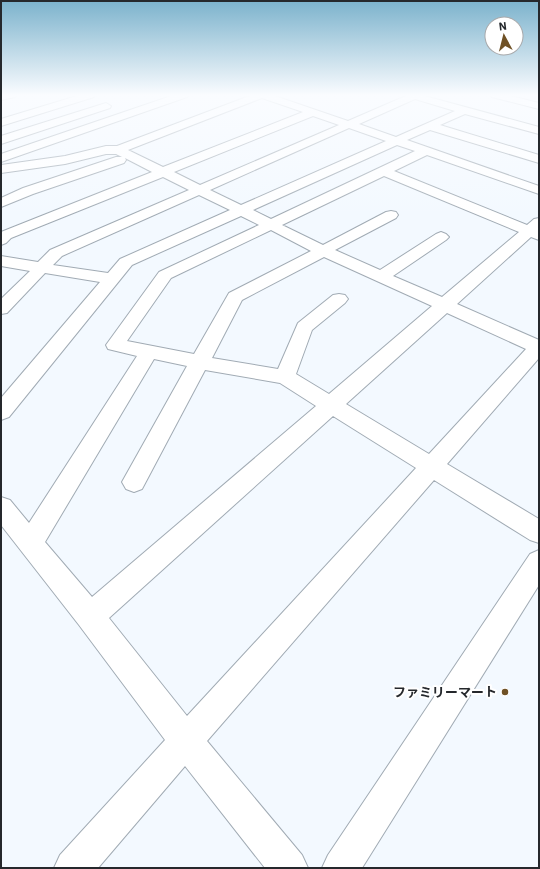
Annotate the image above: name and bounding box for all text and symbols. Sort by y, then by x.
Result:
north arrow [484,16,524,56]
text: N [498,19,508,34]
place label: ファミリーマート [393,684,497,701]
marker: ファミリーマート [500,687,510,697]

